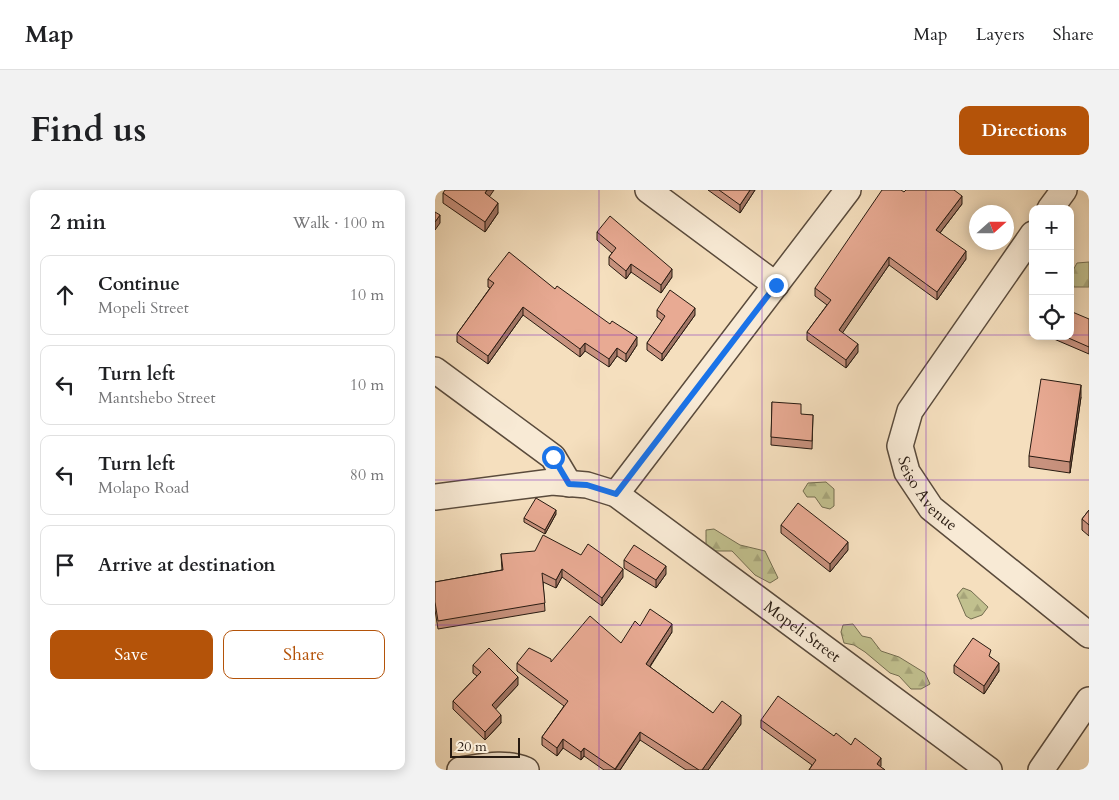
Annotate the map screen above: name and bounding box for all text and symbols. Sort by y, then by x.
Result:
text: Map [25,18,74,51]
text: Map [913,22,948,47]
text: Layers [976,22,1025,47]
text: Share [1053,22,1094,47]
text: Find us [30,106,146,154]
button: Directions [959,106,1089,155]
north arrow [969,205,1014,250]
map controls [1029,205,1074,340]
button: + [1029,205,1074,250]
text: 2 min [50,208,106,237]
text: Walk · 100 m [293,212,385,234]
button: − [1029,250,1074,295]
text: Continue [98,271,180,297]
route end [765,274,788,297]
icon: ahead [51,281,79,309]
text: 10 m [350,284,384,306]
button: locate [1029,295,1074,340]
text: Mopeli Street [98,297,189,319]
text: Turn left [98,361,175,387]
icon: left [51,371,79,399]
text: 10 m [350,374,384,396]
text: Mantshebo Street [98,387,216,409]
route start [542,446,565,469]
text: Turn left [98,451,175,477]
street label: Seiso Avenue [892,454,962,536]
icon: left [51,461,79,489]
text: 80 m [350,464,384,486]
text: Molapo Road [98,477,189,499]
icon: arrive [51,551,79,579]
text: Arrive at destination [98,552,275,578]
street label: Mopeli Street [759,596,845,668]
button: Save [50,630,213,679]
button: Share [223,630,385,679]
scale bar [450,735,520,758]
text: 20 m [457,737,487,756]

